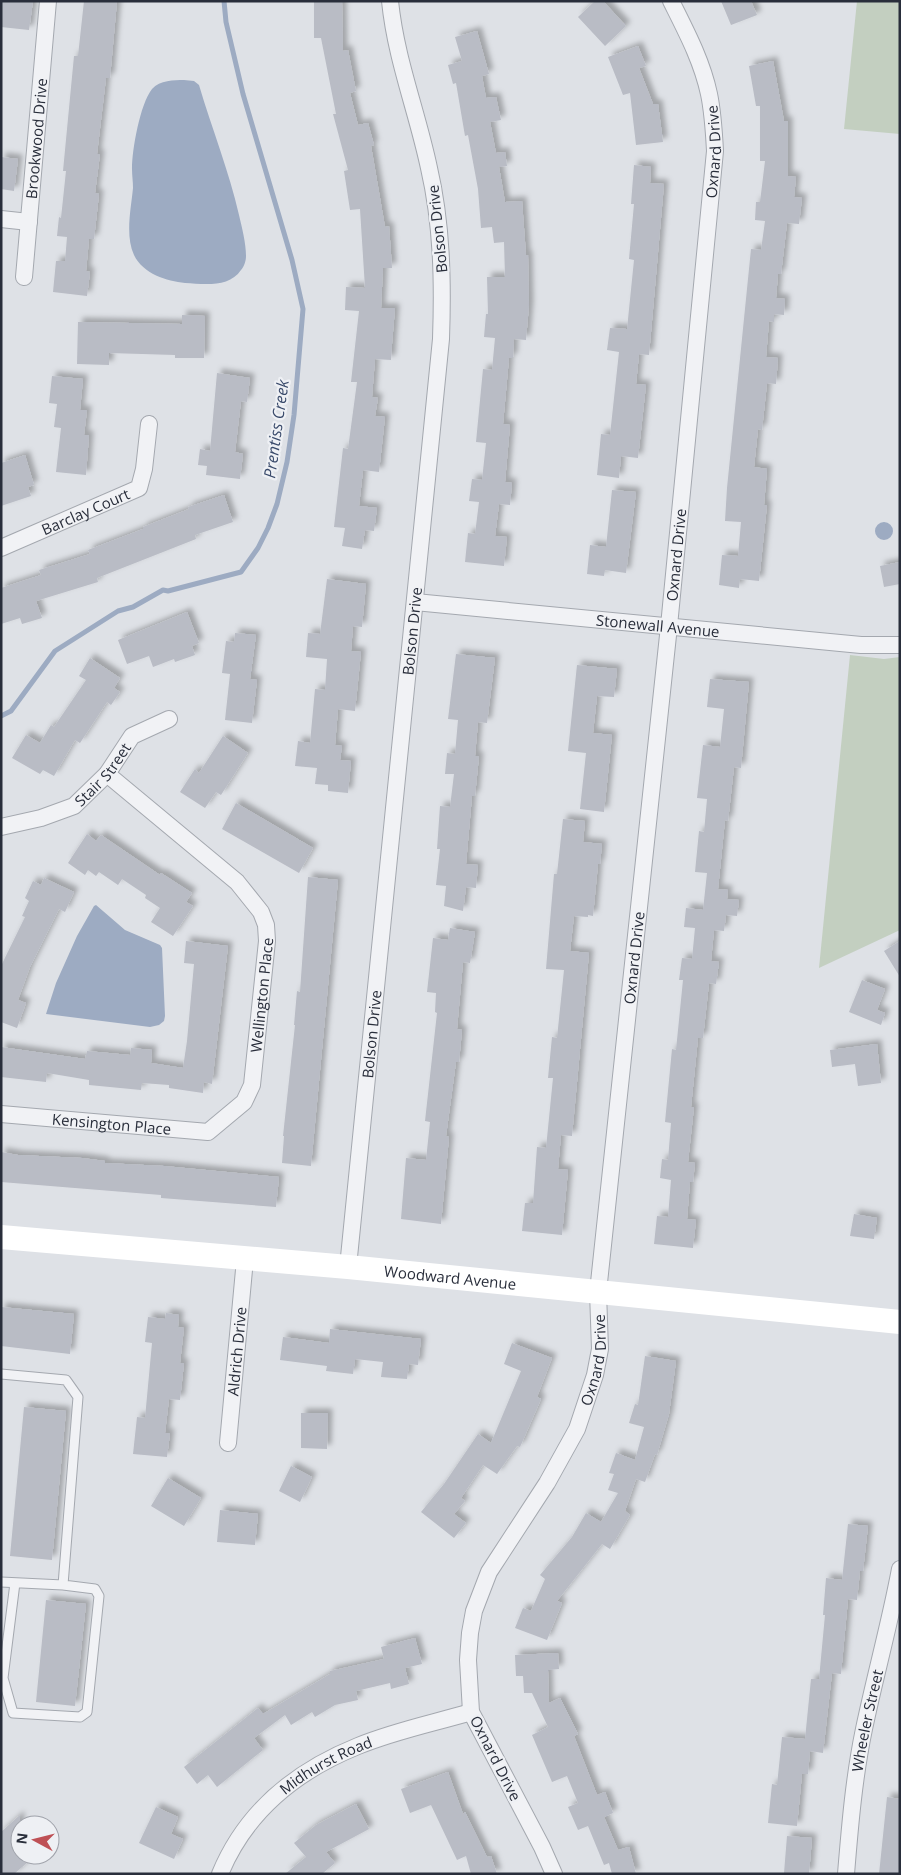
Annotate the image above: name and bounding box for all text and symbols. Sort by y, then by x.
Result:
street label: Brookwood Drive [21,77,51,200]
street label: Oxnard Drive [700,104,725,199]
street label: Bolson Drive [422,184,452,274]
water label: Prentiss Creek [258,377,294,480]
street label: Barclay Court [38,483,133,539]
street label: Oxnard Drive [661,508,690,602]
street label: Bolson Drive [397,586,426,676]
street label: Stonewall Avenue [595,610,721,641]
street label: Stair Street [70,739,135,810]
street label: Oxnard Drive [619,910,649,1005]
street label: Wellington Place [245,937,277,1053]
street label: Bolson Drive [357,989,386,1079]
street label: Kensington Place [51,1108,172,1139]
street label: Woodward Avenue [383,1261,517,1294]
street label: Aldrich Drive [222,1306,251,1397]
street label: Oxnard Drive [575,1314,610,1408]
street label: Wheeler Street [847,1667,887,1773]
street label: Oxnard Drive [466,1712,526,1804]
street label: Midhurst Road [275,1732,375,1799]
north arrow [10,1815,60,1865]
text: N [11,1832,32,1845]

